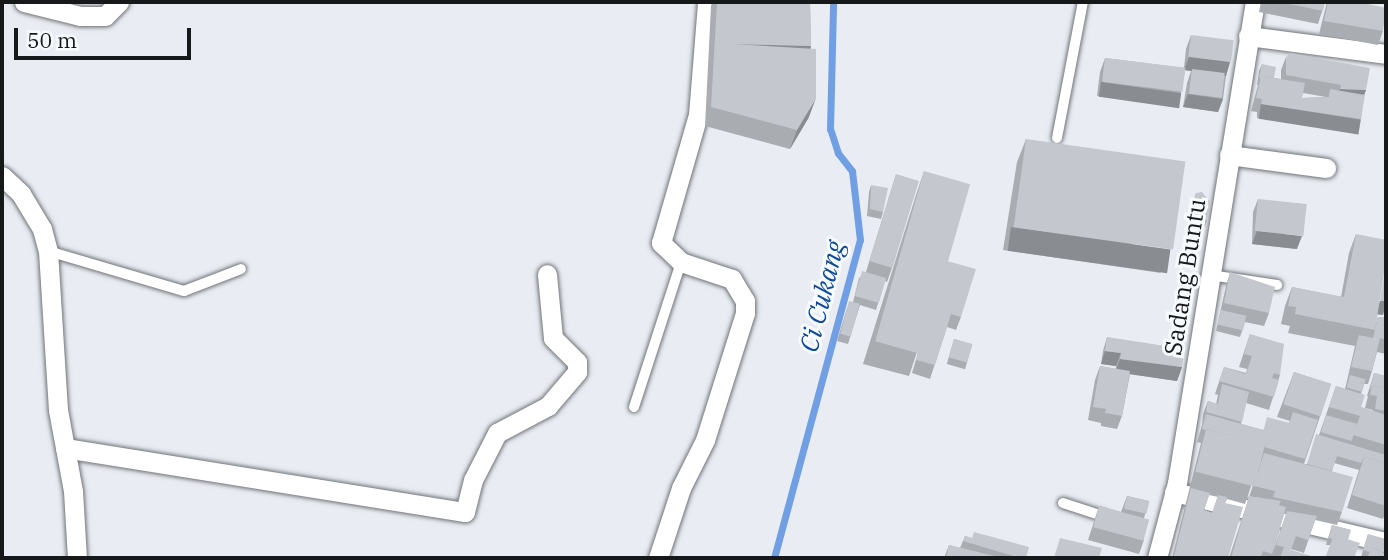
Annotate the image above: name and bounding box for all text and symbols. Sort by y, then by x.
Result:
scale bar [18,14,194,58]
text: 50 m [27,26,77,54]
street label: Sadang Buntu [1158,197,1212,357]
water label: Ci Cukang [793,237,851,355]

